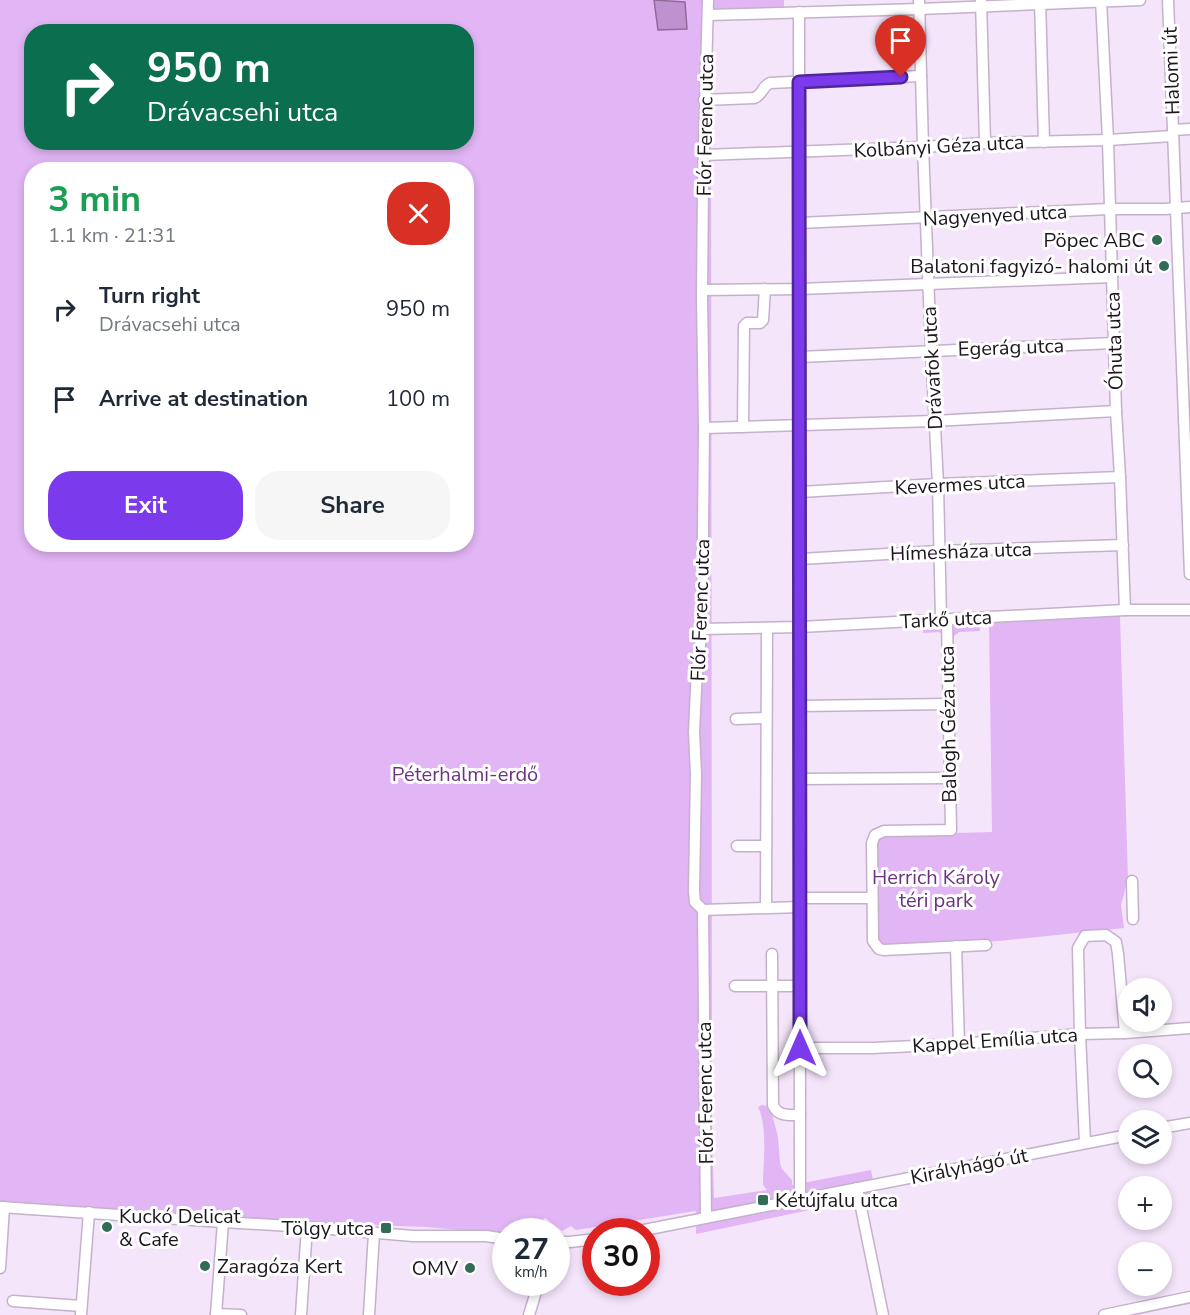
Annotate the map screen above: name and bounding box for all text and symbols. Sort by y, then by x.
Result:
pin [875,15,926,77]
icon: arrive [884,24,917,57]
street label: Halomi út [1156,26,1187,115]
text: 950 m [147,40,271,97]
icon: right [48,48,126,126]
street label: Flór Ferenc utca [691,53,720,197]
text: Drávacsehi utca [147,94,338,131]
street label: Kolbányi Géza utca [853,129,1025,164]
text: 3 min [48,175,141,224]
button: close [387,182,450,245]
street label: Nagyenyed utca [922,198,1068,233]
text: 1.1 km · 21:31 [48,222,176,249]
place label: Pöpec ABC [1043,227,1145,254]
marker: Pöpec ABC [1150,233,1164,247]
place label: Balatoni fagyizó- halomi út [910,253,1153,280]
marker: Balatoni fagyizó- halomi út [1157,259,1171,273]
text: Turn right [99,281,200,311]
street label: Óhuta utca [1099,291,1130,391]
icon: right [48,293,81,326]
text: 950 m [386,294,450,324]
street label: Drávafok utca [916,306,949,430]
text: Drávacsehi utca [99,311,241,338]
street label: Egerág utca [957,332,1065,363]
icon: arrive [48,383,81,416]
text: Arrive at destination [99,384,308,414]
text: 100 m [386,384,450,414]
street label: Kevermes utca [894,468,1026,501]
button: Exit [48,471,243,540]
button: Share [255,471,450,540]
street label: Hímesháza utca [890,536,1032,567]
street label: Flór Ferenc utca [685,538,716,682]
street label: Tarkő utca [899,604,993,635]
street label: Balogh Géza utca [934,645,963,803]
park label: Péterhalmi-erdő [392,761,538,788]
park label: Herrich Károly téri park [872,864,1001,914]
map controls [1118,978,1172,1296]
button: sound [1118,978,1172,1032]
position arrow [768,1016,832,1080]
street label: Flór Ferenc utca [691,1021,720,1165]
street label: Kappel Emília utca [911,1021,1079,1060]
button: search [1118,1044,1172,1098]
button: layers [1118,1110,1172,1164]
street label: Királyhágó út [908,1142,1031,1191]
button: + [1118,1176,1172,1230]
place label: Kétújfalu utca [775,1187,898,1214]
marker: Kétújfalu utca [756,1193,770,1207]
place label: Kuckó Delicat & Cafe [119,1203,242,1253]
place label: Tölgy utca [282,1215,374,1242]
speed limit sign: 30 [582,1218,660,1296]
marker: Kuckó Delicat & Cafe [100,1220,114,1234]
marker: Tölgy utca [379,1221,393,1235]
text: 27 [513,1229,549,1270]
button: − [1118,1242,1172,1296]
place label: Zaragóza Kert [217,1253,343,1280]
place label: OMV [412,1255,458,1282]
marker: Zaragóza Kert [198,1259,212,1273]
marker: OMV [463,1261,477,1275]
text: km/h [514,1262,548,1282]

